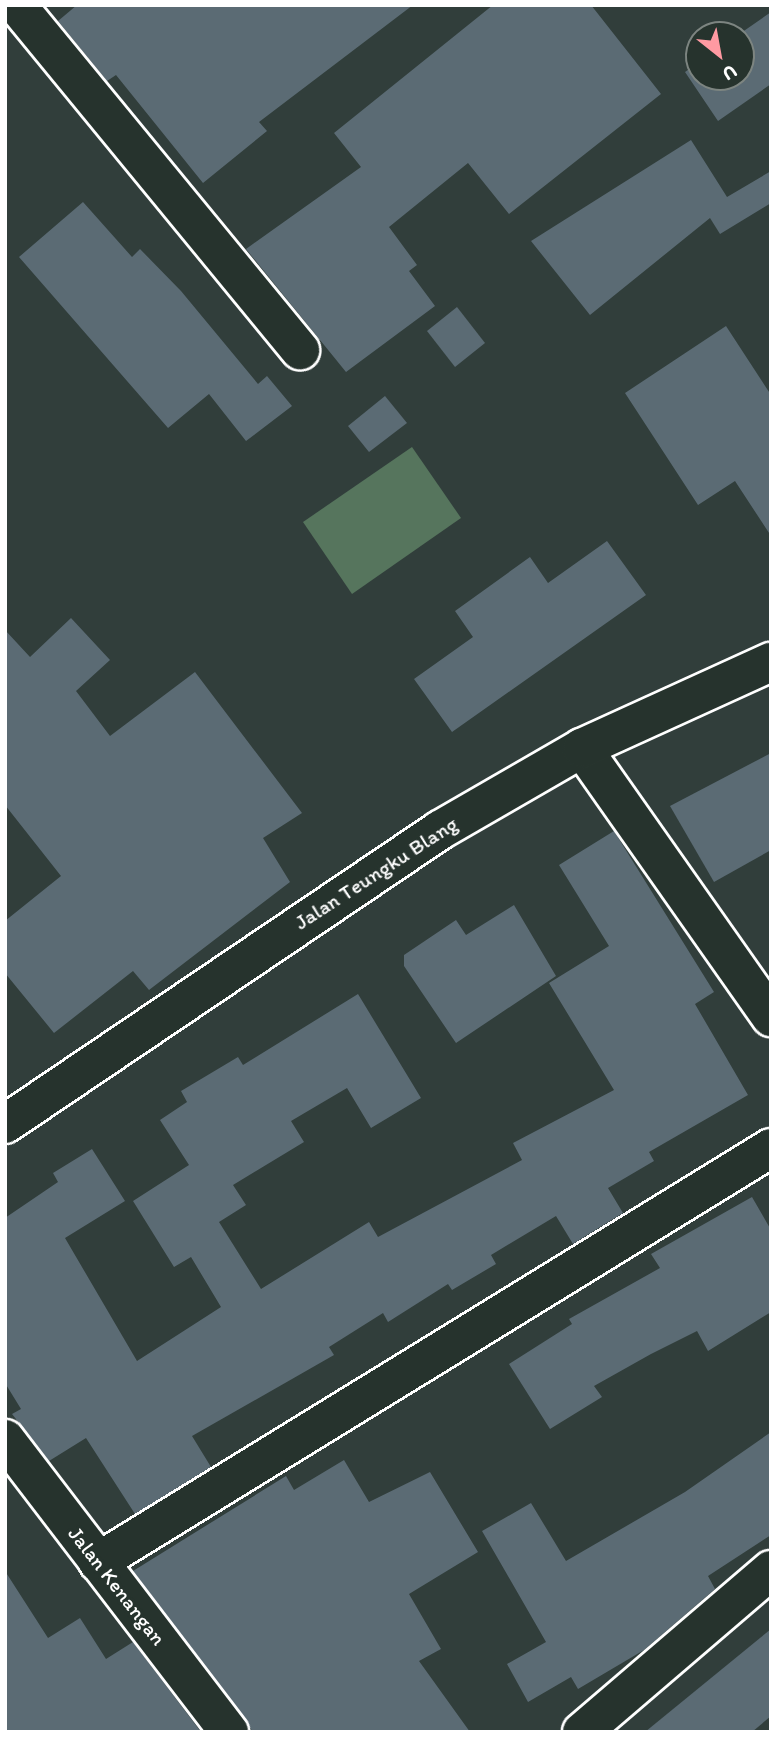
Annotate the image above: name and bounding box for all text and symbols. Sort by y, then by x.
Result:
north arrow [685,21,755,91]
text: U [719,60,741,86]
street label: Jalan Teungku Blang [291,812,461,934]
street label: Jalan Kenangan [63,1522,171,1650]

